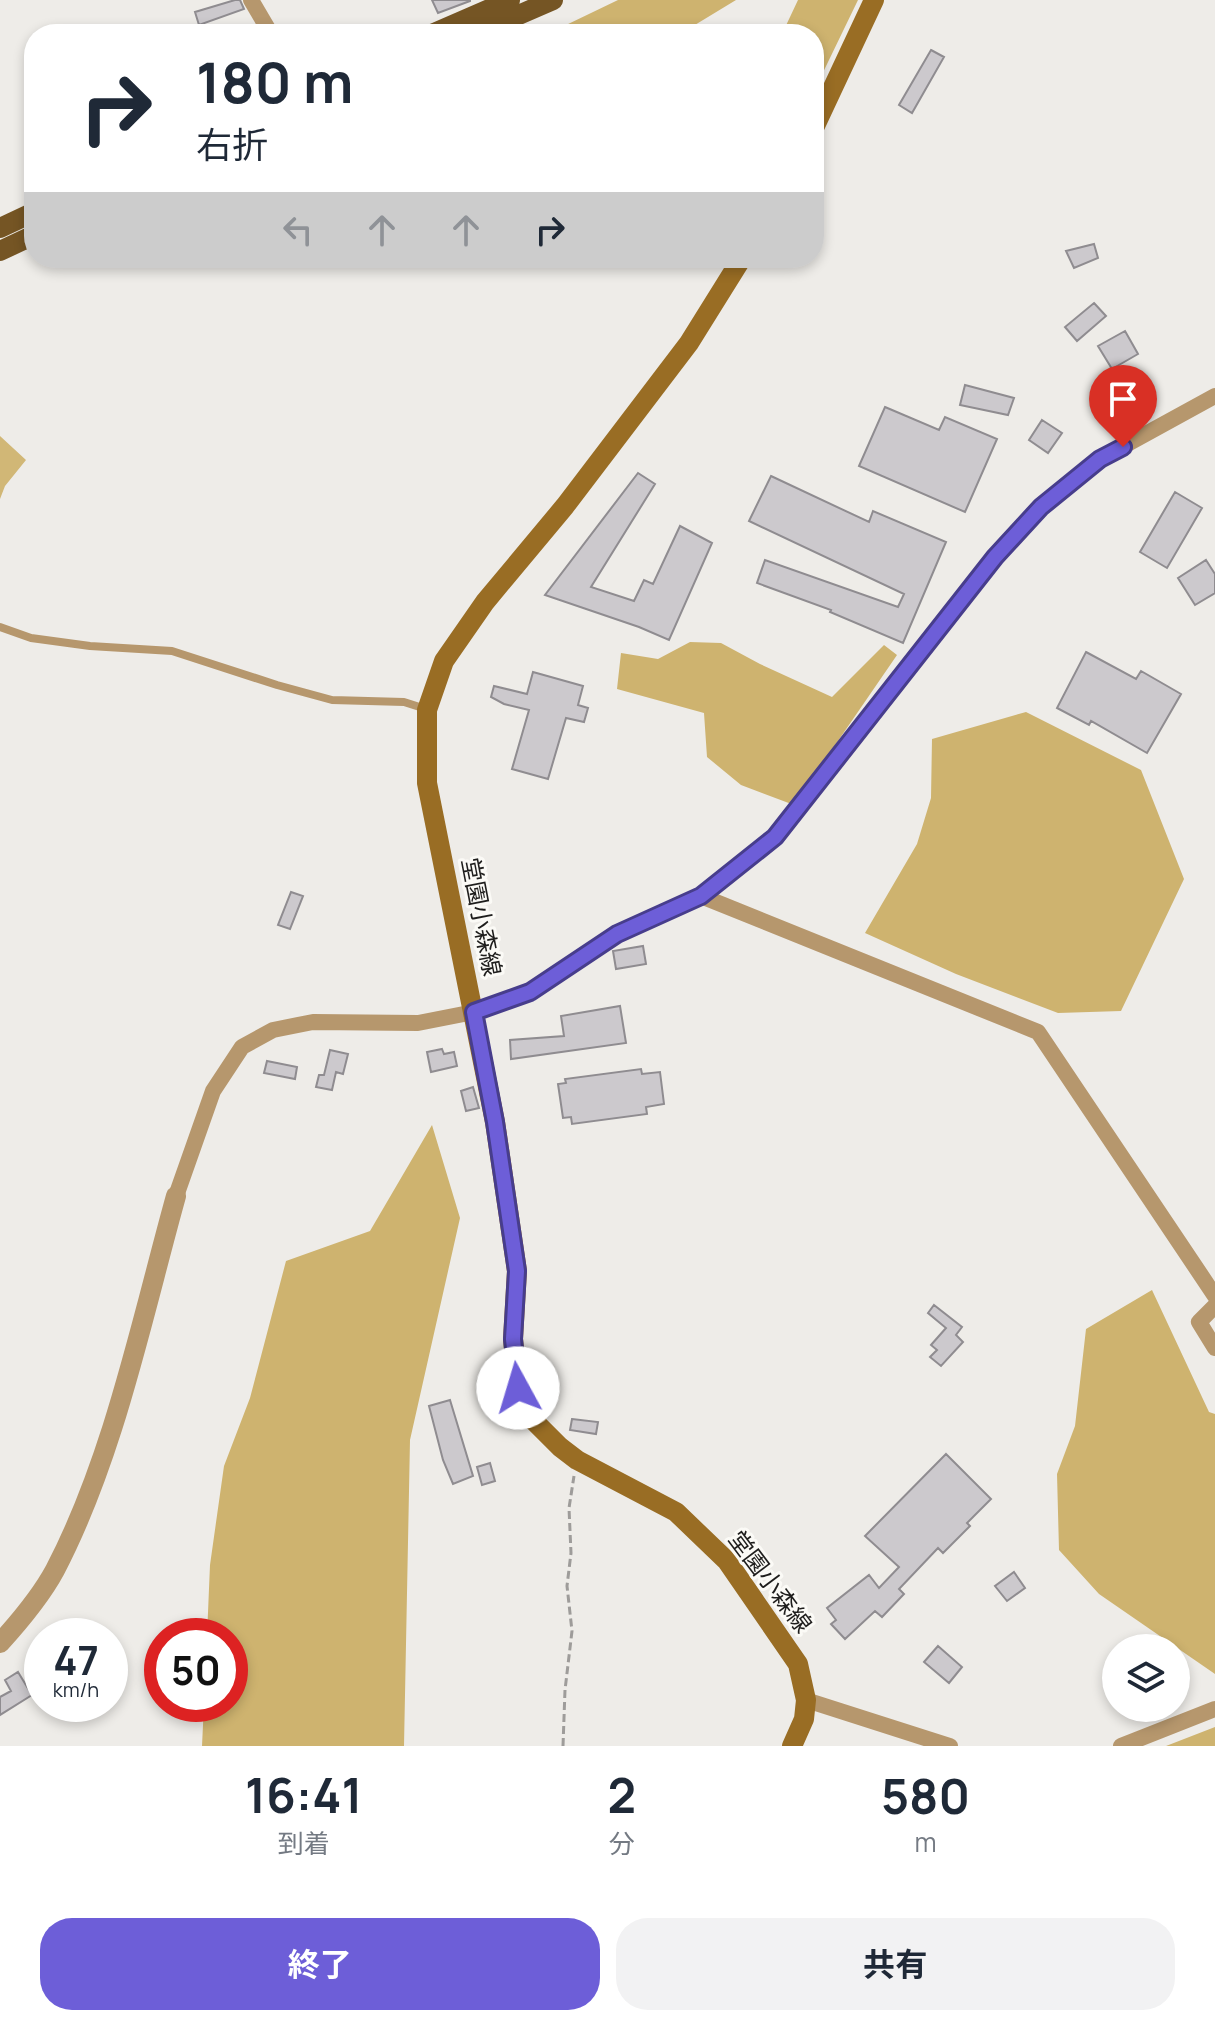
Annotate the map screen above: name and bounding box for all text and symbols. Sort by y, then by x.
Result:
text: 180 m [196,43,353,120]
icon: right [64,56,168,160]
text: 右折 [196,120,268,169]
icon: left [276,208,320,252]
icon: ahead [360,208,404,252]
icon: ahead [444,208,488,252]
icon: right [528,208,572,252]
pin [1089,365,1157,447]
icon: arrive [1101,377,1145,421]
street label: 堂園小森線 [455,855,510,979]
position arrow [476,1346,560,1430]
street label: 堂園小森線 [722,1523,820,1639]
speed limit sign: 50 [144,1618,248,1722]
text: 47 [53,1632,99,1687]
map controls [1102,1634,1190,1722]
button: layers [1102,1634,1190,1722]
text: km/h [53,1676,99,1703]
text: 16:41 [245,1762,362,1827]
text: 2 [607,1762,636,1827]
text: 580 [881,1763,970,1828]
text: m [914,1824,937,1860]
text: 到着 [278,1825,330,1861]
text: 分 [609,1825,635,1861]
button: 終了 [40,1918,600,2010]
button: 共有 [616,1918,1175,2010]

